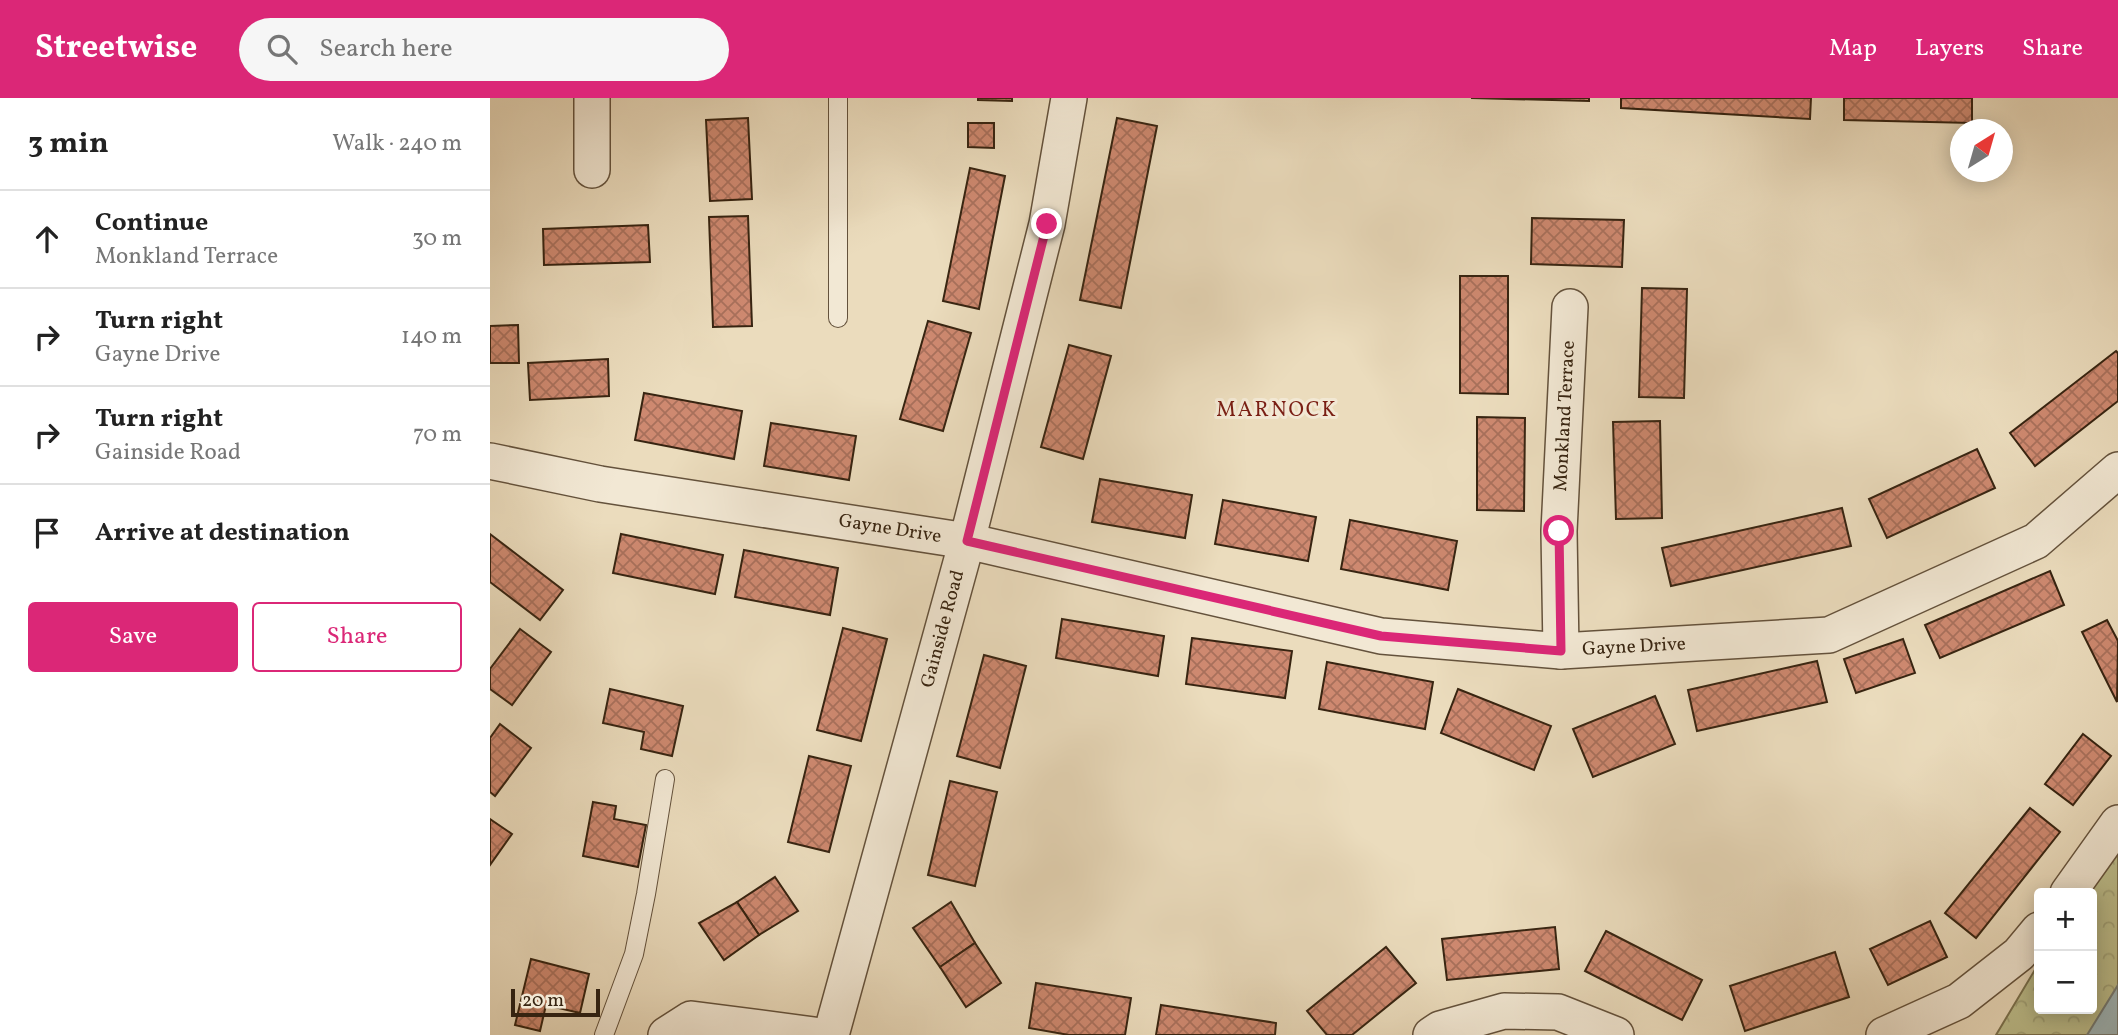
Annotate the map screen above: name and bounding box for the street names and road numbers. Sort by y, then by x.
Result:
street label: Monkland Terrace [1548,340,1582,492]
street label: Gayne Drive [837,508,943,550]
street label: Gainside Road [915,567,971,691]
street label: Gayne Drive [1582,631,1686,663]

